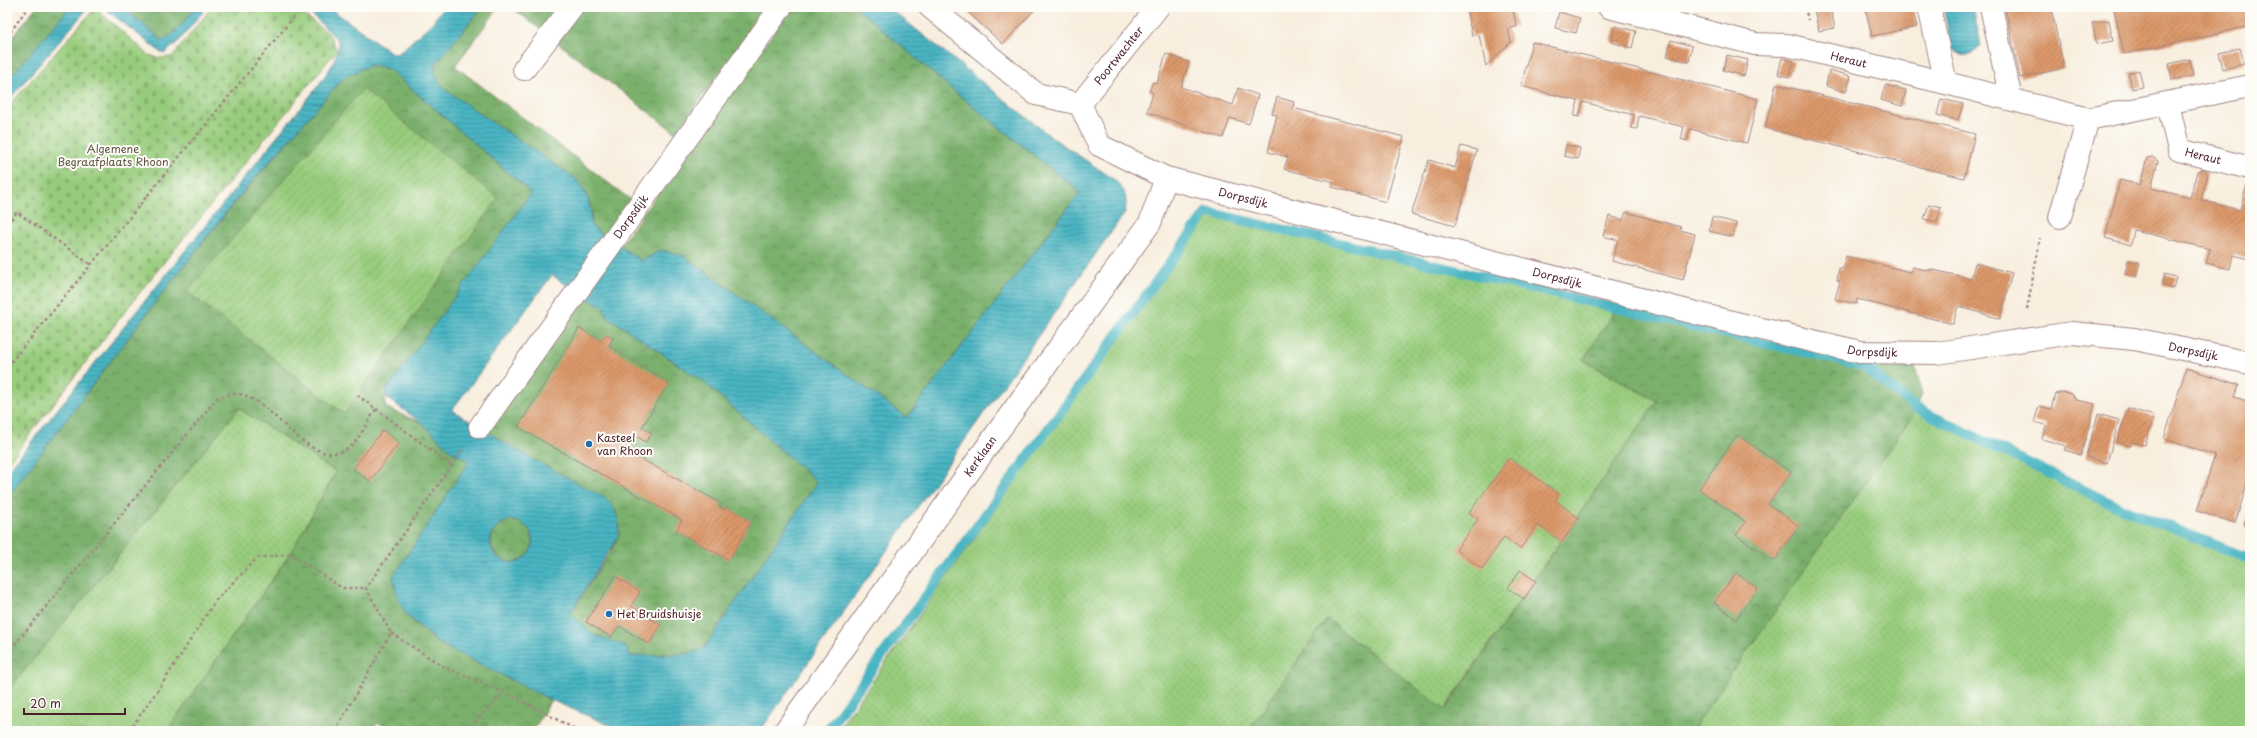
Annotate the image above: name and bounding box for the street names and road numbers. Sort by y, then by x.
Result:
street label: Poortwachter [1090,22,1148,88]
street label: Heraut [1829,47,1869,72]
street label: Heraut [2183,143,2223,168]
street label: Dorpsdijk [1217,183,1271,212]
street label: Dorpsdijk [609,190,652,242]
street label: Dorpsdijk [1531,263,1584,292]
street label: Dorpsdijk [2167,337,2220,364]
street label: Dorpsdijk [1845,340,1898,360]
street label: Kerklaan [959,432,1000,480]

